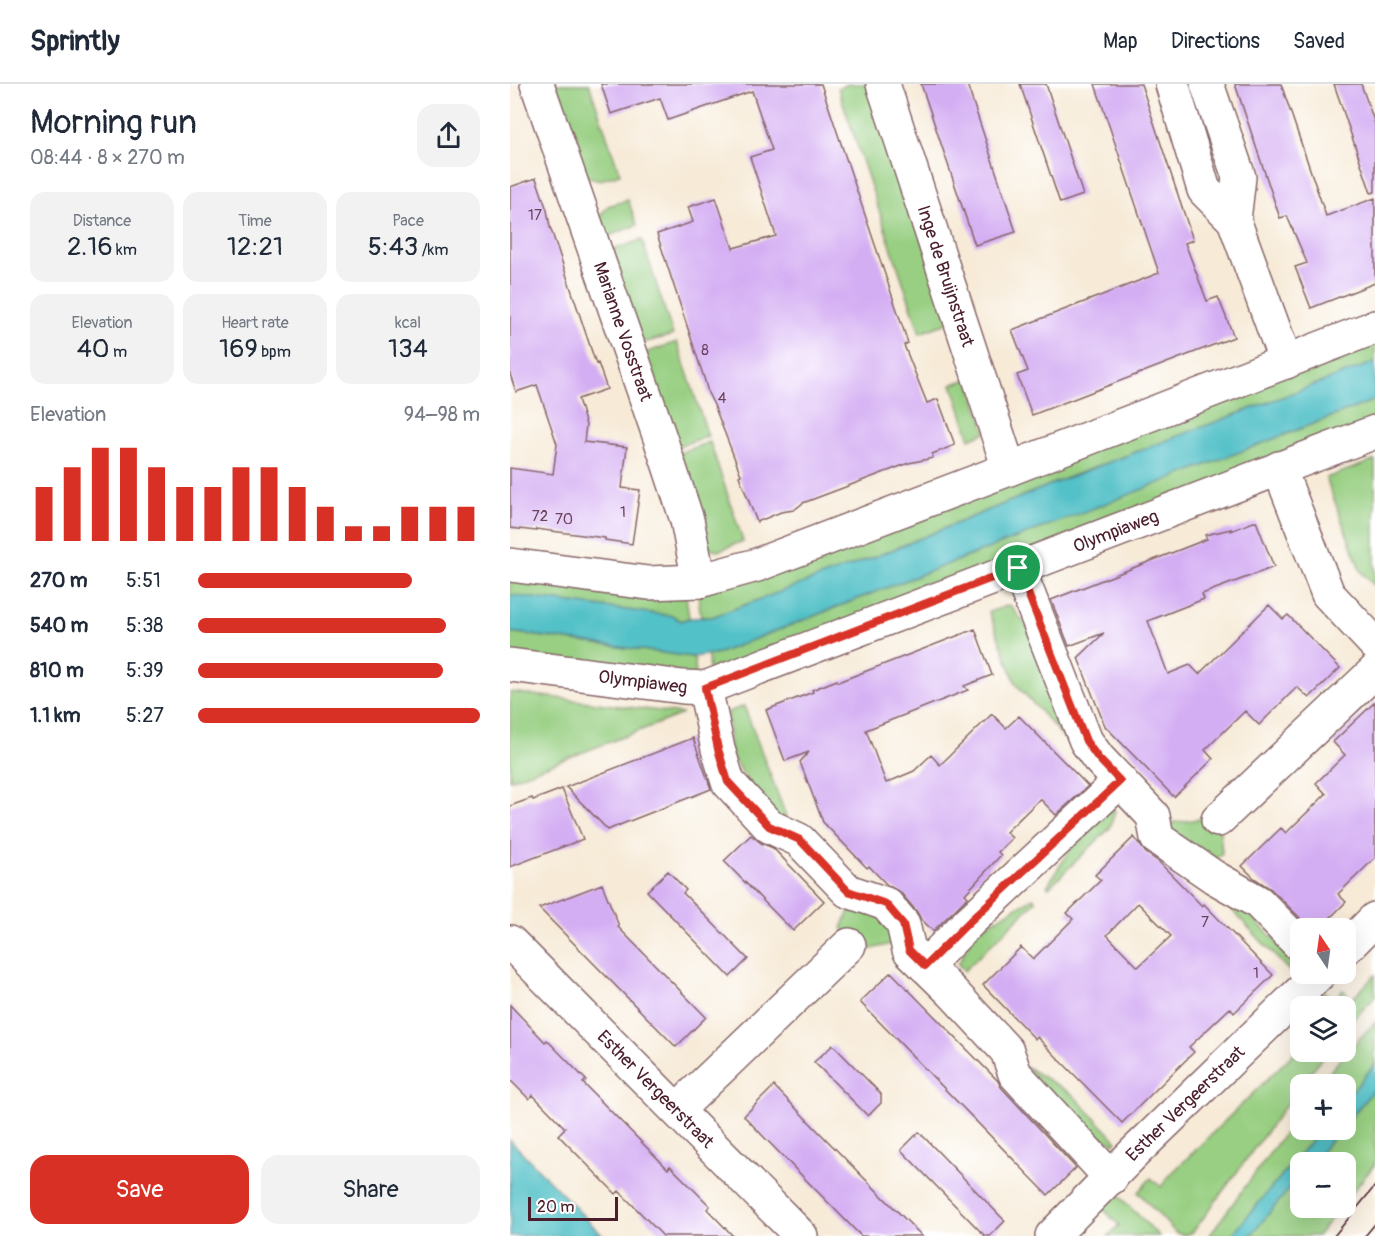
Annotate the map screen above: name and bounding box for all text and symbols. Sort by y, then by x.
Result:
text: Sprintly [30,24,120,59]
text: Map [1103,28,1138,55]
text: Directions [1171,28,1260,55]
text: Saved [1293,28,1345,55]
text: Morning run [30,102,197,143]
button: share [417,104,480,167]
text: 08:44 · 8 × 270 m [30,145,185,170]
street label: Inge de Bruijnstraat [912,203,979,350]
house number: 17 [528,206,542,225]
text: Distance [73,211,131,231]
text: Time [238,211,272,231]
text: Pace [392,211,424,231]
text: 2.16 [67,231,113,263]
text: 12:21 [227,231,283,263]
text: 5:43 [368,231,418,263]
text: km [113,240,137,260]
text: /km [418,240,448,260]
street label: Marianne Vosstraat [588,259,658,405]
text: Elevation [72,313,132,333]
text: Heart rate [221,313,289,333]
text: kcal [395,313,421,333]
text: 40 [77,333,110,365]
text: 169 [219,333,258,365]
text: 134 [388,333,428,365]
house number: 8 [701,341,709,360]
text: m [110,342,127,362]
text: bpm [258,342,291,362]
house number: 4 [718,389,727,408]
text: Elevation [30,402,106,427]
text: 94–98 m [404,402,480,427]
house number: 1 [620,503,626,522]
street label: Olympiaweg [1070,505,1162,558]
house number: 72 [532,507,548,526]
house number: 70 [555,510,573,529]
pin [992,542,1043,593]
icon: arrive [1001,551,1034,584]
text: 270 m [30,568,88,593]
text: 5:51 [126,568,161,593]
text: 540 m [30,613,88,638]
text: 5:38 [126,613,163,638]
text: 810 m [30,658,84,683]
text: 5:39 [126,658,164,683]
street label: Olympiaweg [597,665,689,699]
text: 1.1 km [30,703,80,728]
text: 5:27 [126,703,164,728]
house number: 7 [1201,913,1209,932]
north arrow [1290,918,1356,984]
map controls [1290,918,1356,1218]
house number: 1 [1253,964,1259,983]
button: layers [1290,996,1356,1062]
street label: Esther Vergeerstraat [592,1026,719,1154]
street label: Esther Vergeerstraat [1121,1040,1251,1167]
button: + [1290,1074,1356,1140]
button: − [1290,1152,1356,1218]
button: Save [30,1155,249,1224]
button: Share [261,1155,480,1224]
scale bar [528,1194,618,1222]
text: 20 m [537,1197,575,1217]

